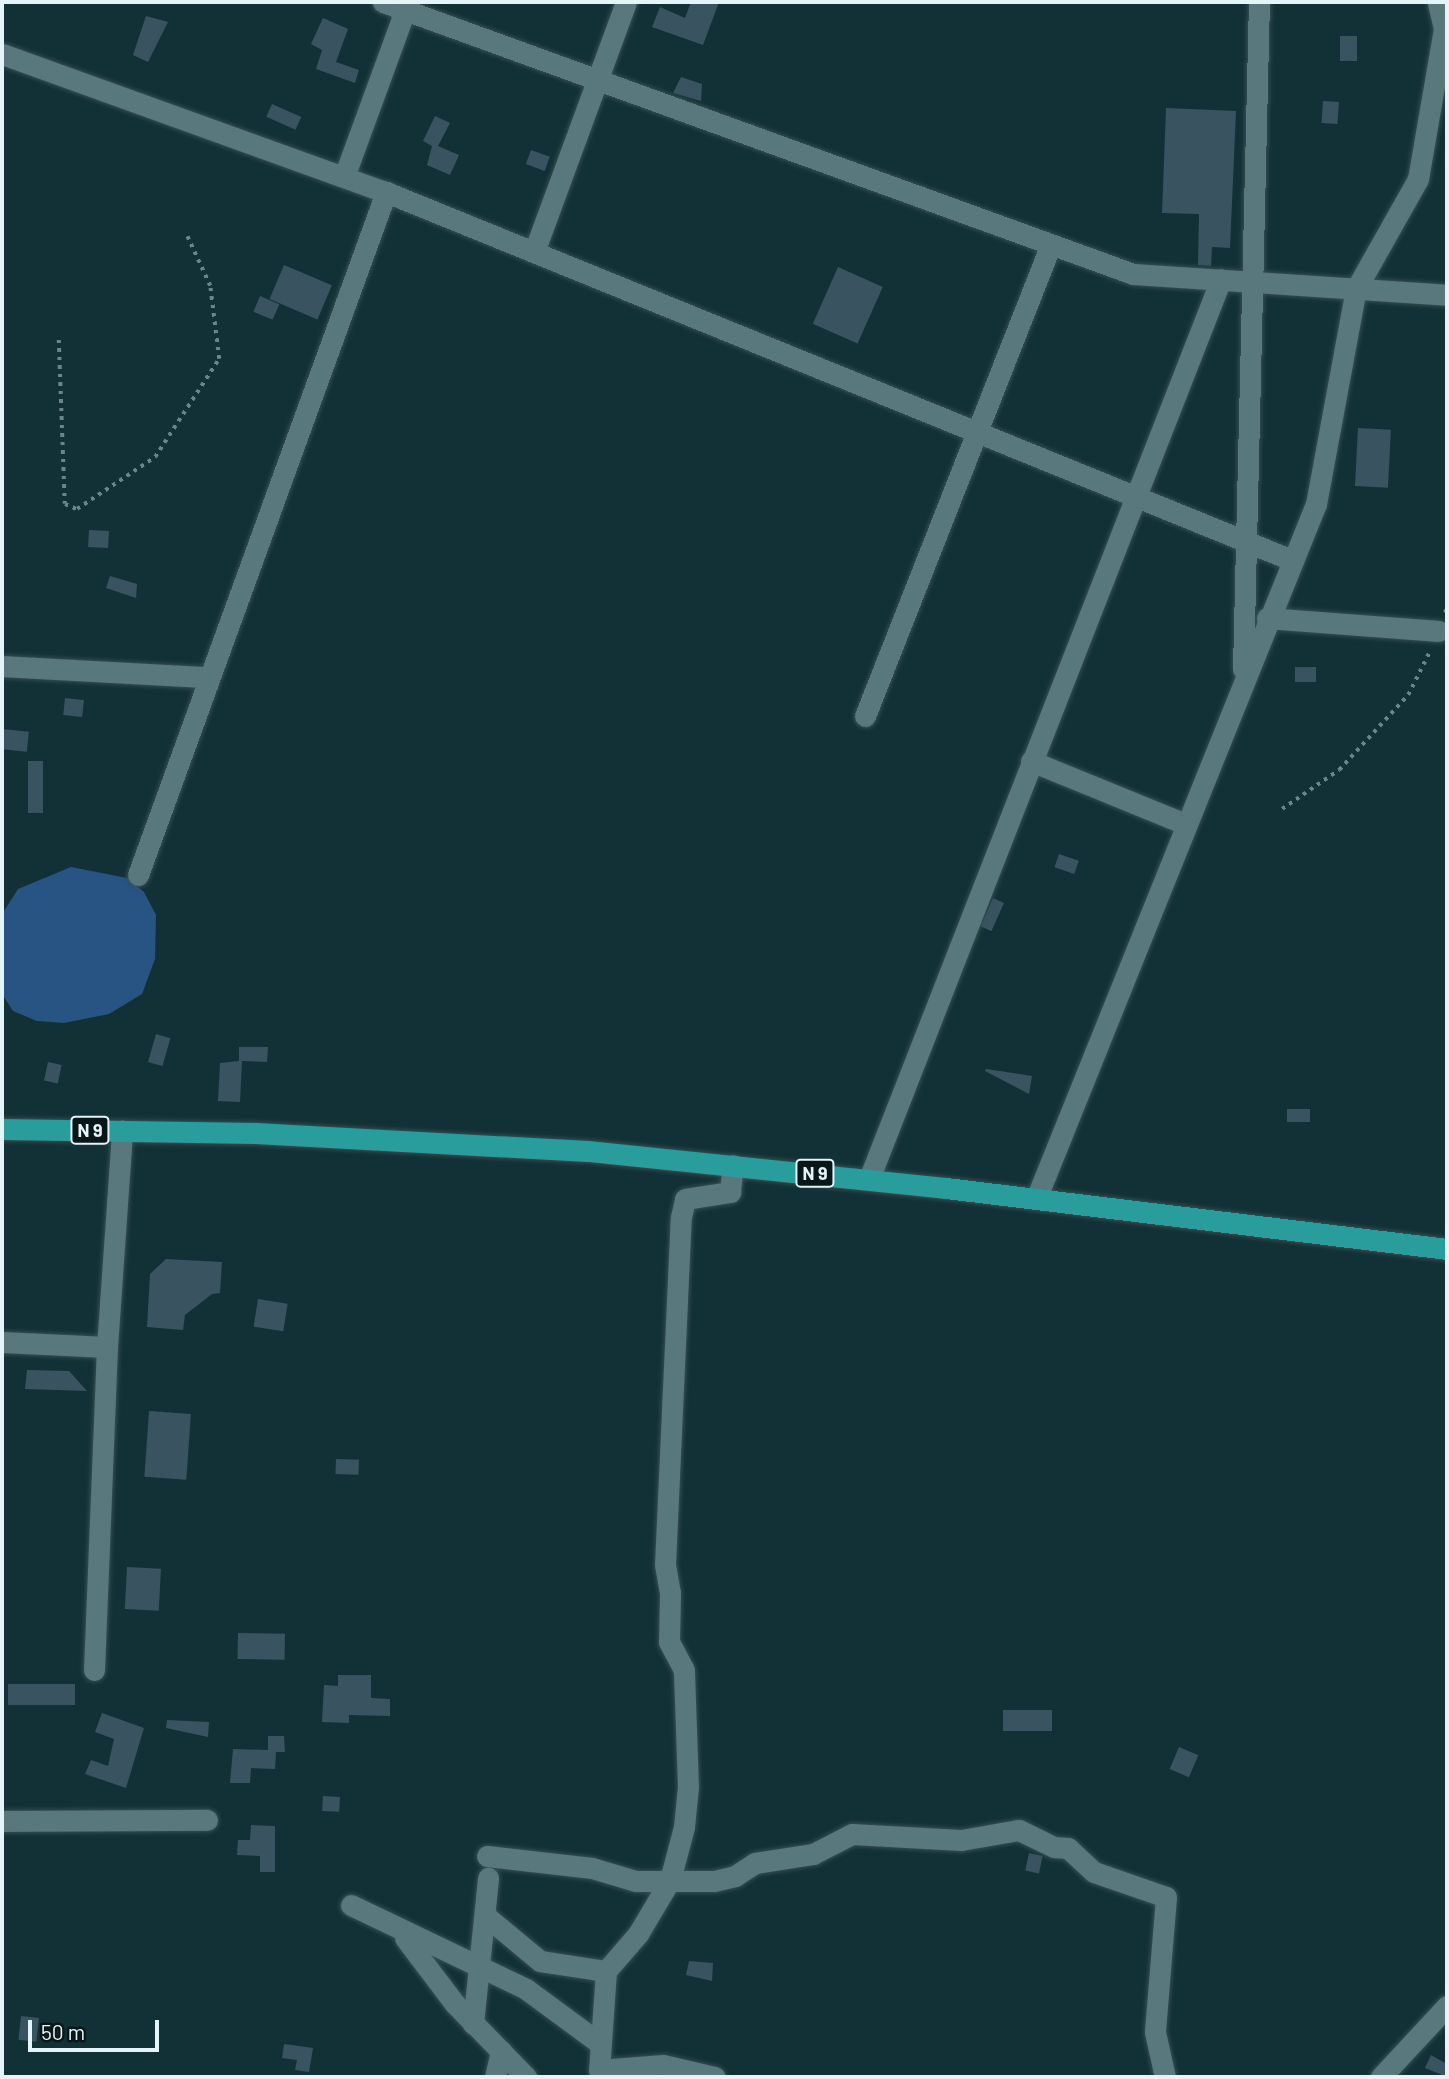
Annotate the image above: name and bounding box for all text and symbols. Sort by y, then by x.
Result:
road number: N 9 [69,1115,111,1144]
road number: N 9 [794,1158,836,1188]
scale bar [32,2006,163,2050]
text: 50 m [41,2019,85,2044]

